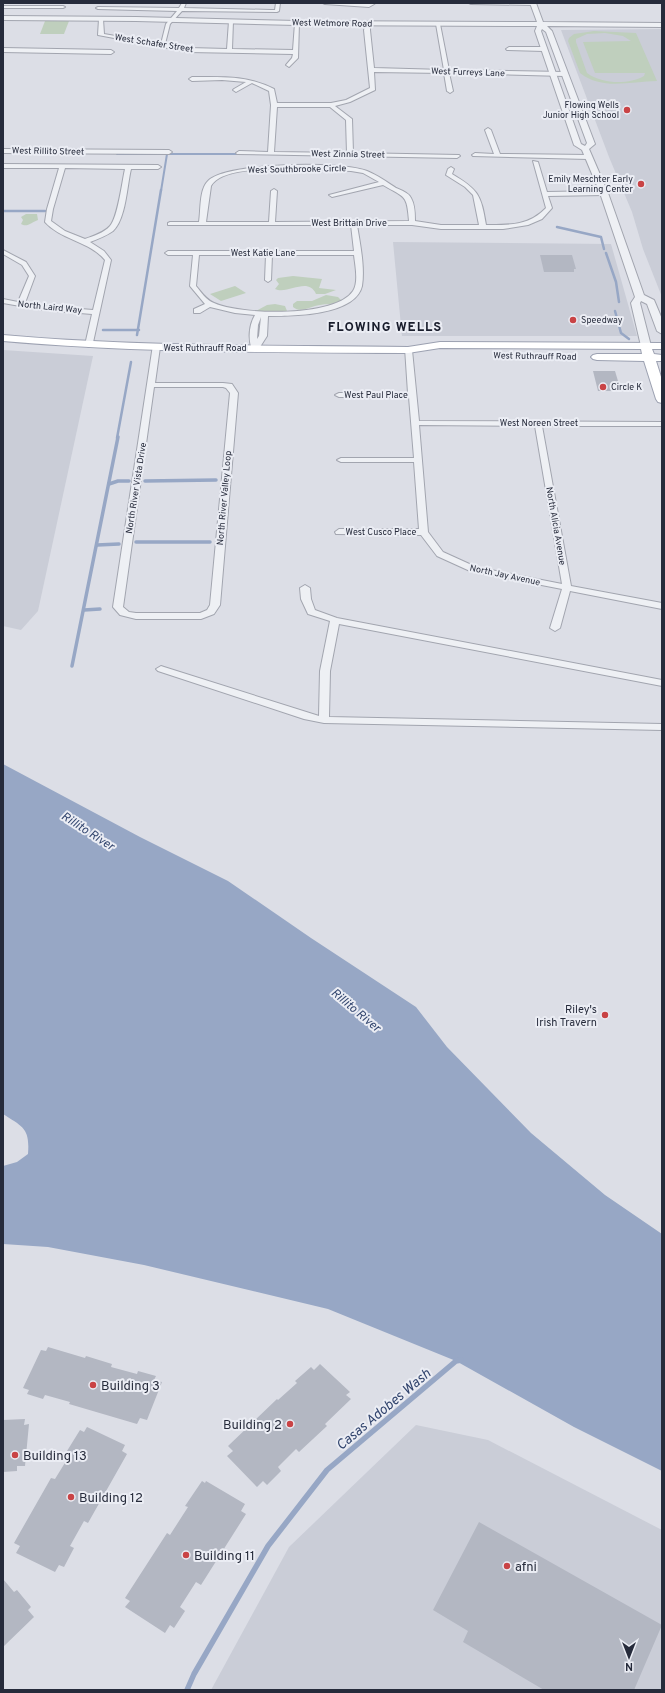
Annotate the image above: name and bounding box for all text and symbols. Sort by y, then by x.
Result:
street label: West Wetmore Road [292,17,372,30]
street label: West Schafer Street [114,32,194,55]
street label: West Furreys Lane [431,66,505,79]
place label: Flowing Wells Junior High School [543,100,619,121]
marker: Flowing Wells Junior High School [622,105,632,115]
street label: West Rillito Street [12,145,84,158]
street label: West Zinnia Street [311,148,385,161]
street label: West Southbrooke Circle [248,163,346,176]
place label: Emily Meschter Early Learning Center [548,174,633,195]
marker: Emily Meschter Early Learning Center [636,179,646,189]
street label: West Brittain Drive [311,218,387,229]
street label: West Katie Lane [231,248,295,259]
street label: North Laird Way [17,299,83,316]
marker: Speedway [568,315,578,325]
place label: Speedway [581,315,623,326]
district label: FLOWING WELLS [328,320,442,336]
street label: West Ruthrauff Road [163,343,247,354]
street label: West Ruthrauff Road [493,350,577,363]
marker: Circle K [598,382,608,392]
place label: Circle K [611,382,642,393]
street label: West Paul Place [344,390,408,401]
street label: West Noreen Street [500,418,578,429]
street label: North River Vista Drive [124,442,149,534]
street label: North River Valley Loop [215,450,234,546]
street label: North Alicia Avenue [543,486,568,566]
street label: West Cusco Place [346,527,417,538]
street label: North Jay Avenue [469,563,541,588]
water label: Rillito River [58,809,118,856]
water label: Rillito River [327,985,385,1037]
place label: Riley's Irish Travern [536,1003,597,1030]
marker: Riley's Irish Travern [600,1010,610,1020]
water label: Casas Adobes Wash [333,1365,435,1455]
place label: Building 3 [101,1379,160,1395]
marker: Building 3 [88,1380,98,1390]
place label: Building 2 [223,1418,282,1434]
marker: Building 2 [285,1419,295,1429]
place label: Building 13 [23,1449,87,1465]
marker: Building 13 [10,1450,20,1460]
place label: Building 12 [79,1491,143,1507]
marker: Building 12 [66,1492,76,1502]
place label: Building 11 [194,1549,255,1565]
marker: Building 11 [181,1550,191,1560]
place label: afni [515,1560,537,1576]
marker: afni [502,1561,512,1571]
north arrow [609,1637,649,1677]
text: N [625,1659,633,1673]

